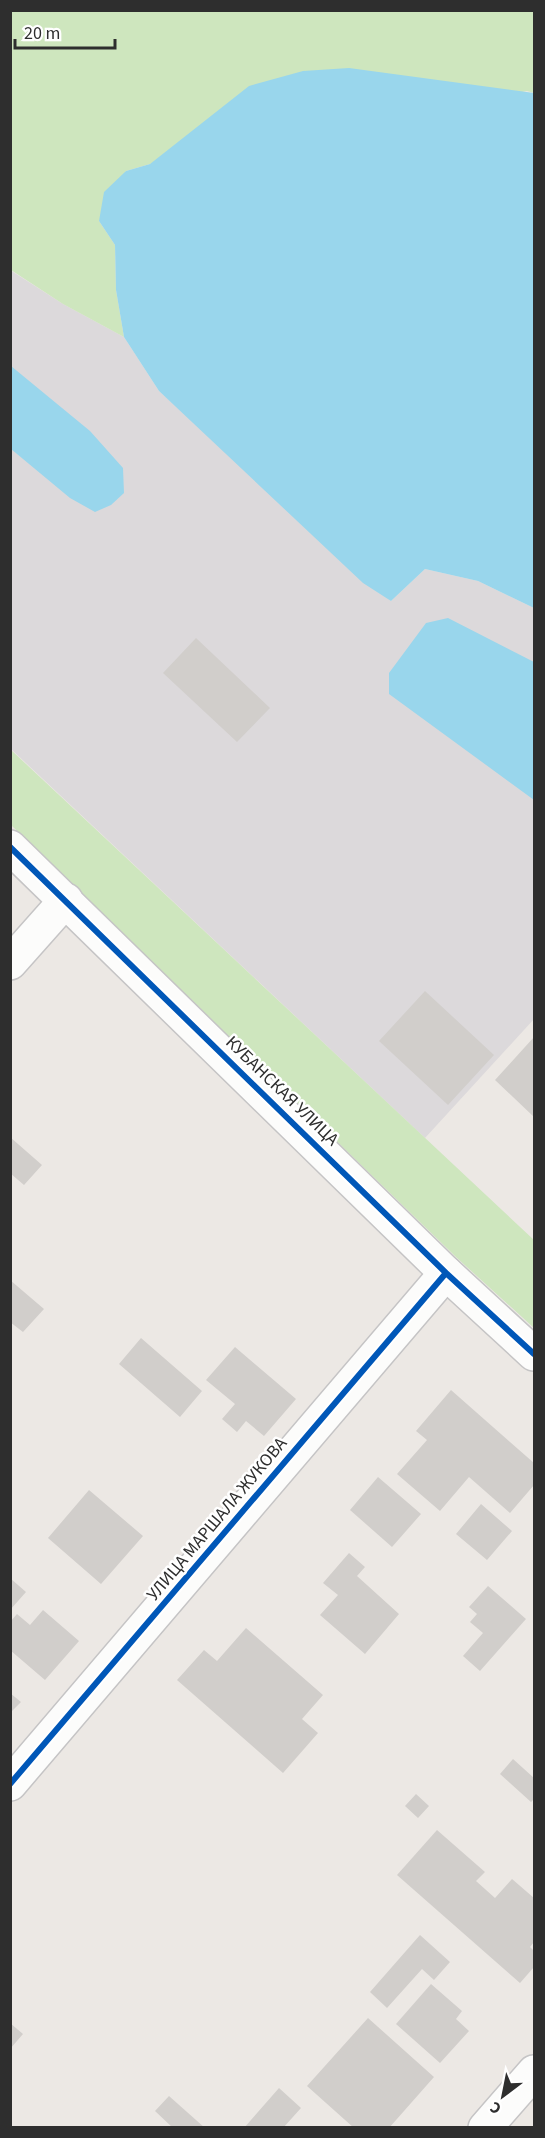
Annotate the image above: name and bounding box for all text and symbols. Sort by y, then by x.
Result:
scale bar [15,12,116,50]
text: 20 m [24,21,60,46]
street label: КУБАНСКАЯ УЛИЦА [220,1030,344,1152]
street label: УЛИЦА МАРШАЛА ЖУКОВА [141,1432,293,1606]
north arrow [473,2066,533,2126]
text: С [486,2096,505,2120]

